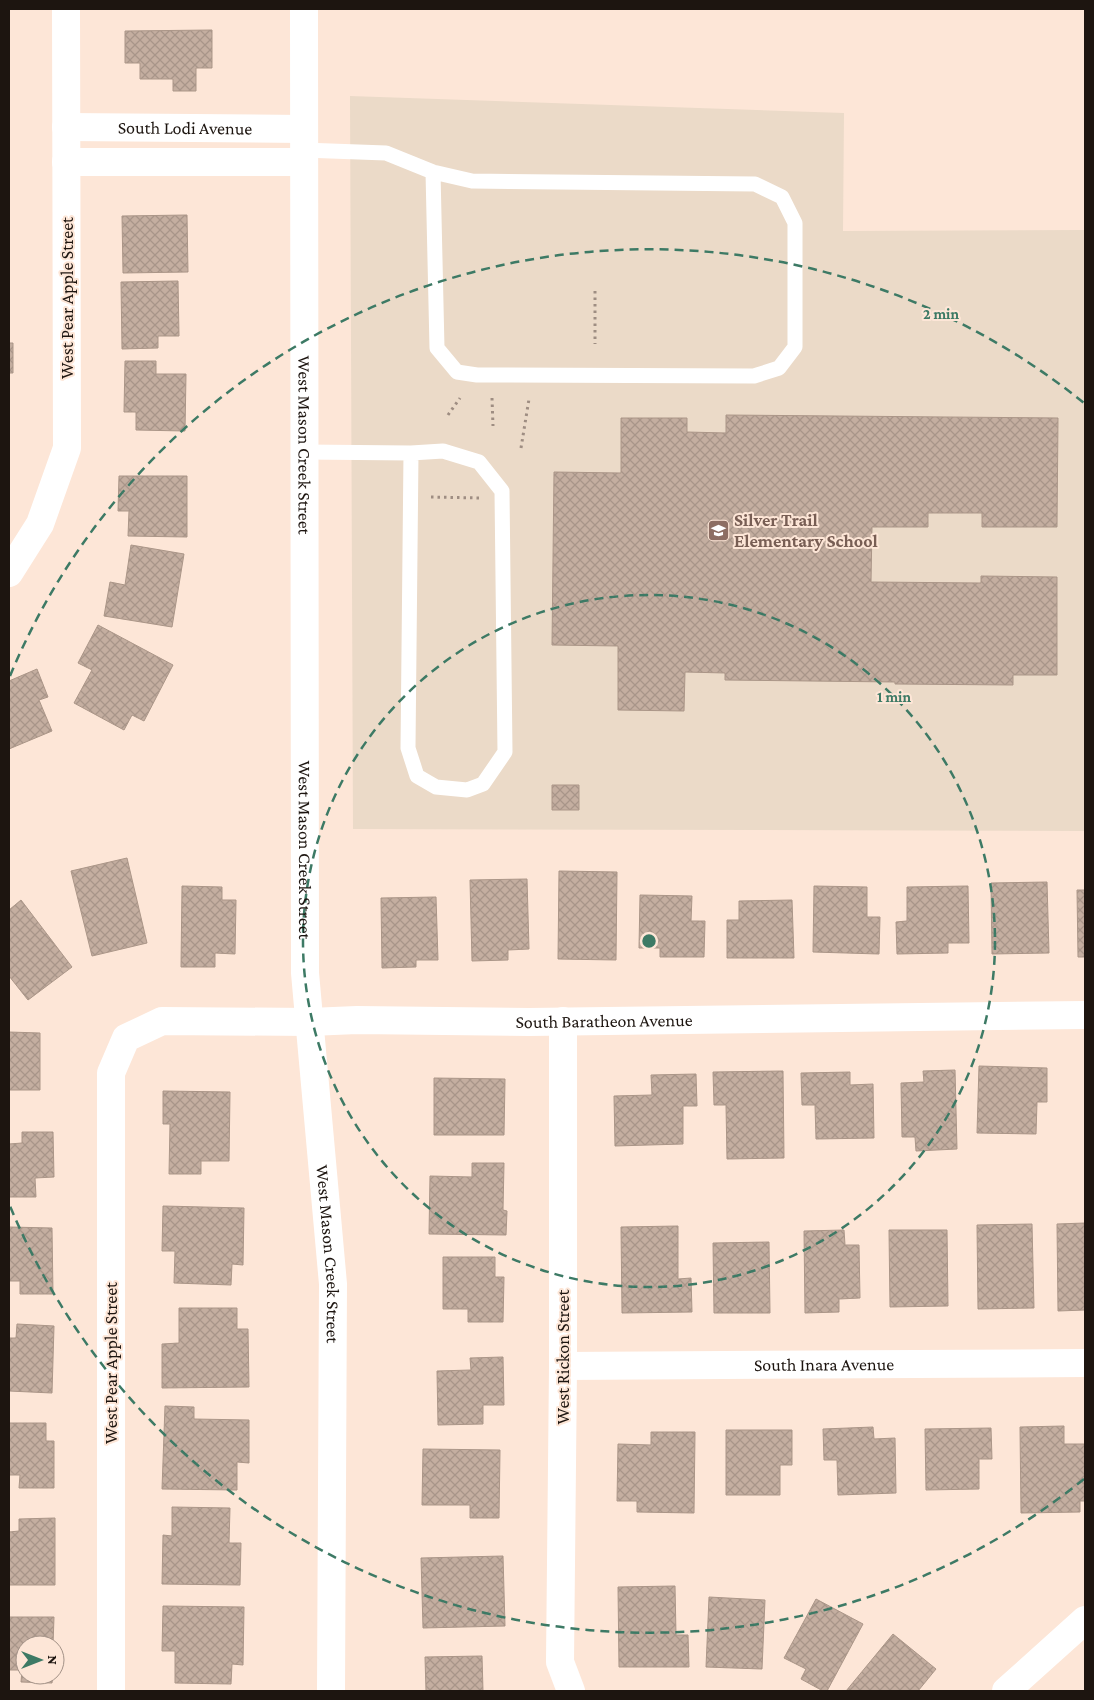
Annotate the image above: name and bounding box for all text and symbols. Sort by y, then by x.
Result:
street label: South Lodi Avenue [118,117,252,139]
street label: West Pear Apple Street [57,216,77,379]
text: 2 min [923,306,959,322]
street label: West Mason Creek Street [294,355,315,536]
place label: Silver Trail Elementary School [734,510,878,551]
school or university icon: Silver Trail Elementary School [706,518,730,542]
text: 1 min [877,689,911,705]
street label: West Mason Creek Street [295,760,315,941]
centre of rings [640,932,658,950]
street label: South Baratheon Avenue [515,1010,693,1032]
street label: West Mason Creek Street [312,1164,343,1344]
street label: West Pear Apple Street [101,1281,121,1444]
street label: West Rickon Street [553,1289,573,1424]
street label: South Inara Avenue [754,1354,894,1375]
north arrow [15,1635,65,1685]
text: N [45,1655,61,1665]

